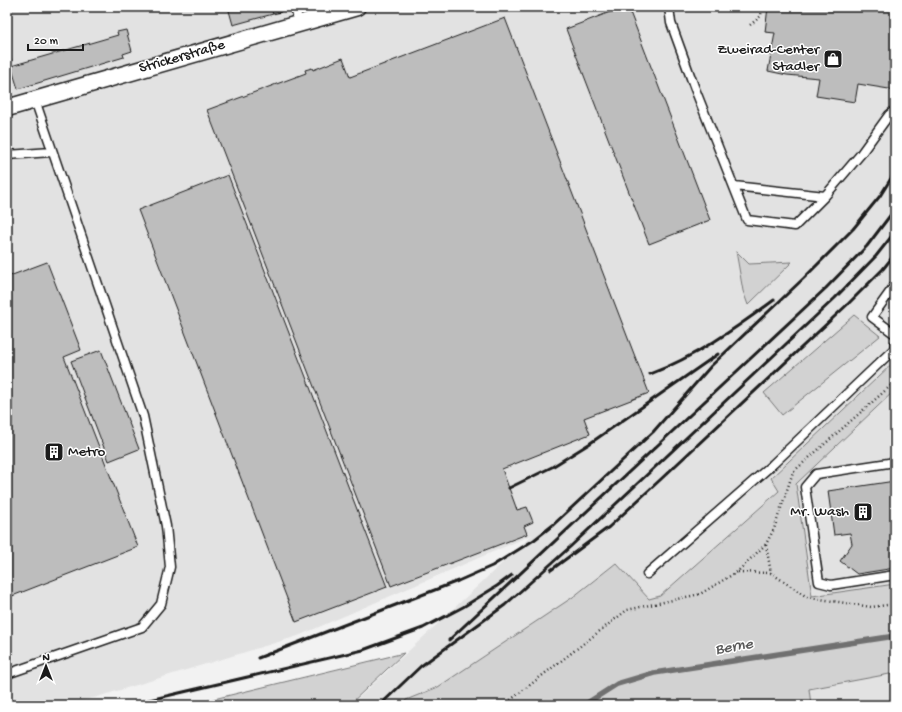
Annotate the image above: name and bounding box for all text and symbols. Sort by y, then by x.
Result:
scale bar [28,26,83,52]
text: 20 m [34,35,59,49]
street label: Strickerstraße [137,36,227,78]
place label: Zweirad-Center Stadler [717,41,821,76]
shop icon: Zweirad-Center Stadler [822,48,844,70]
building icon: Metro [43,441,65,463]
place label: Metro [68,443,106,461]
building icon: Mr. Wash [852,501,874,523]
place label: Mr. Wash [790,503,849,521]
water label: Berne [714,636,755,660]
north arrow [26,646,66,686]
text: N [42,652,50,664]

